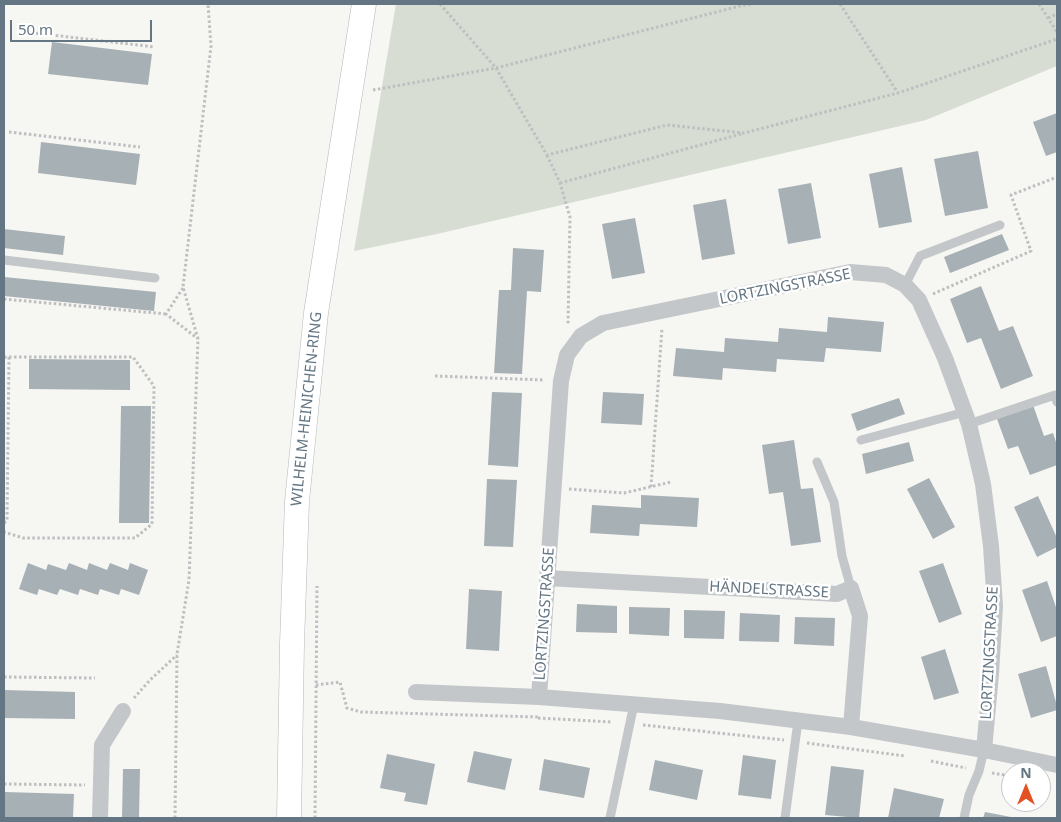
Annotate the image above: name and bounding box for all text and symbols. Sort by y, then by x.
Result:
scale bar [12,10,155,42]
text: 50 m [18,19,53,39]
street label: LORTZINGSTRASSE [718,265,852,309]
street label: WILHELM-HEINICHEN-RING [288,311,326,507]
street label: LORTZINGSTRASSE [531,547,559,681]
street label: HÄNDELSTRASSE [709,578,829,602]
street label: LORTZINGSTRASSE [978,586,1002,720]
north arrow [1001,762,1051,812]
text: N [1020,763,1032,782]

